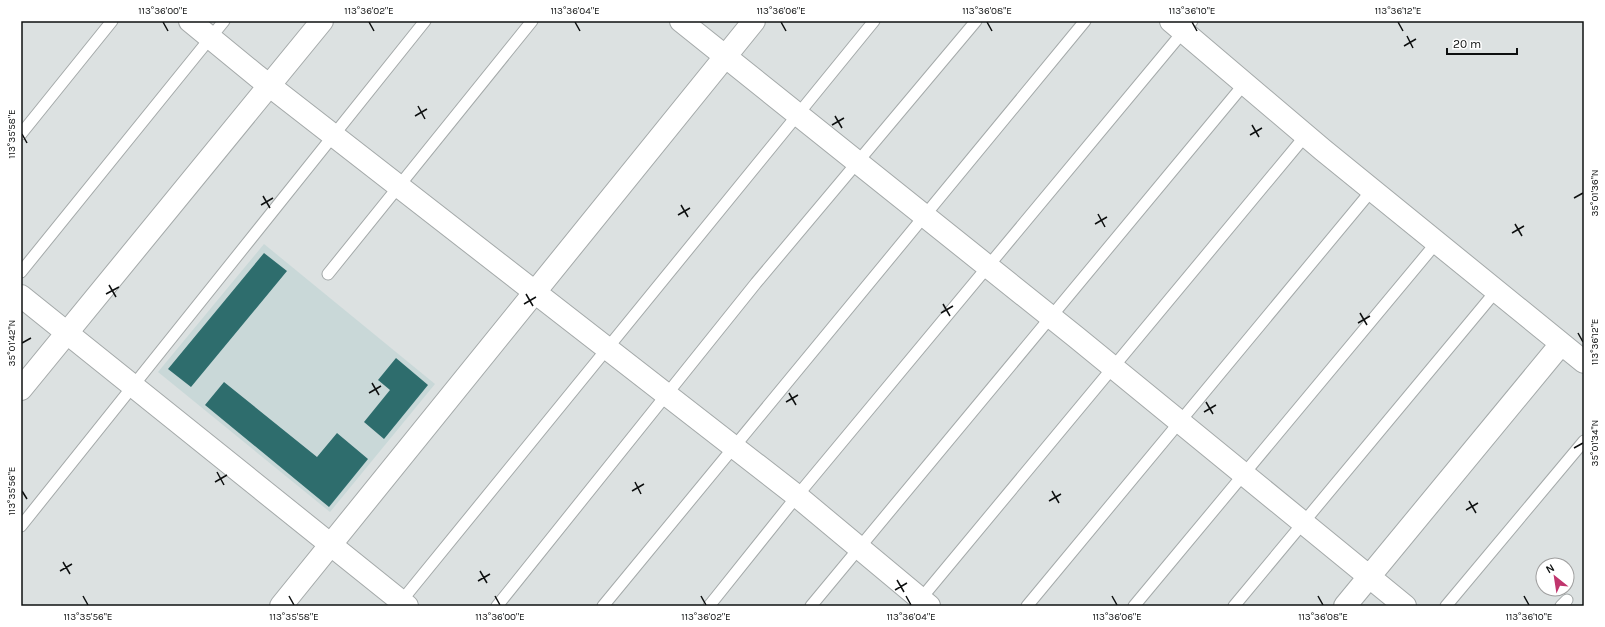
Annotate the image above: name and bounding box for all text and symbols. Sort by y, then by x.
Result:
text: 113°36'00"E [138,5,188,17]
text: 113°36'02"E [344,5,394,17]
text: 113°36'04"E [550,5,600,17]
text: 113°36'06"E [756,5,806,17]
text: 113°36'08"E [962,5,1012,17]
text: 113°36'10"E [1169,5,1215,17]
text: 113°36'12"E [1375,5,1421,17]
scale bar [1447,30,1517,56]
text: 20 m [1453,37,1481,51]
text: 113°35'58"E [6,109,18,159]
text: 35°01'36"N [1589,169,1601,217]
text: 113°36'12"E [1589,319,1601,365]
text: 35°01'42"N [6,320,18,366]
text: 35°01'34"N [1589,420,1601,466]
text: 113°35'56"E [6,467,18,515]
north arrow [1535,557,1575,597]
text: N [1544,561,1557,576]
text: 113°35'56"E [64,611,112,623]
text: 113°35'58"E [269,611,319,623]
text: 113°36'00"E [475,611,525,623]
text: 113°36'02"E [681,611,731,623]
text: 113°36'04"E [886,611,936,623]
text: 113°36'06"E [1092,611,1142,623]
text: 113°36'08"E [1298,611,1348,623]
text: 113°36'10"E [1506,611,1552,623]

